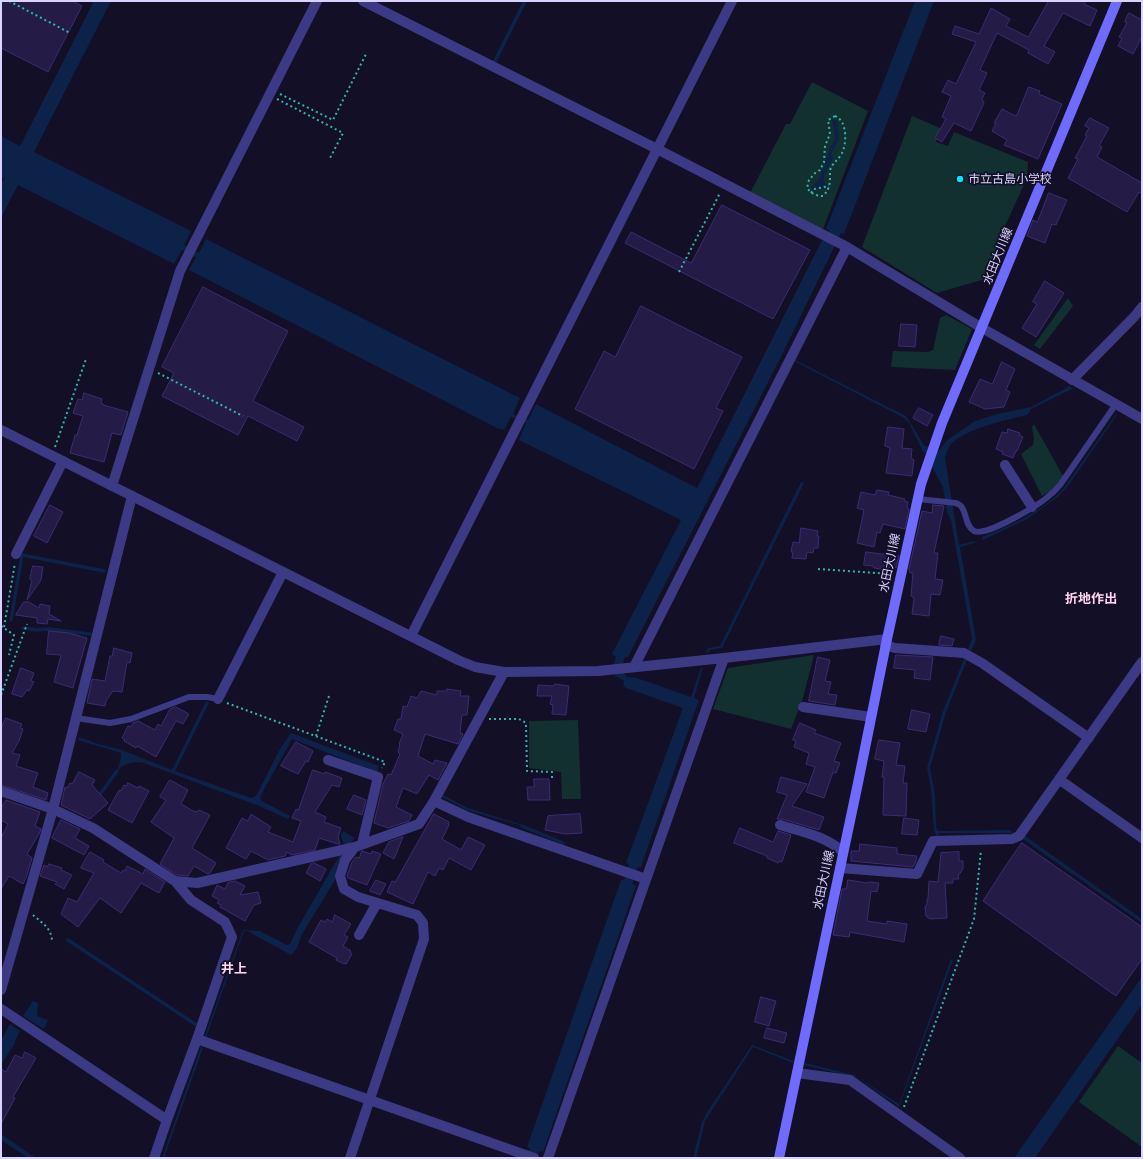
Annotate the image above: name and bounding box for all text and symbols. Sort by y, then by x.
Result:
place label: 市立古島小学校 [968,172,1052,186]
marker: 市立古島小学校 [955,174,965,184]
street label: 水田大川線 [980,225,1016,287]
street label: 水田大川線 [877,532,903,594]
district label: 折地作出 [1065,591,1117,607]
street label: 水田大川線 [811,849,837,911]
district label: 井上 [221,961,247,977]

